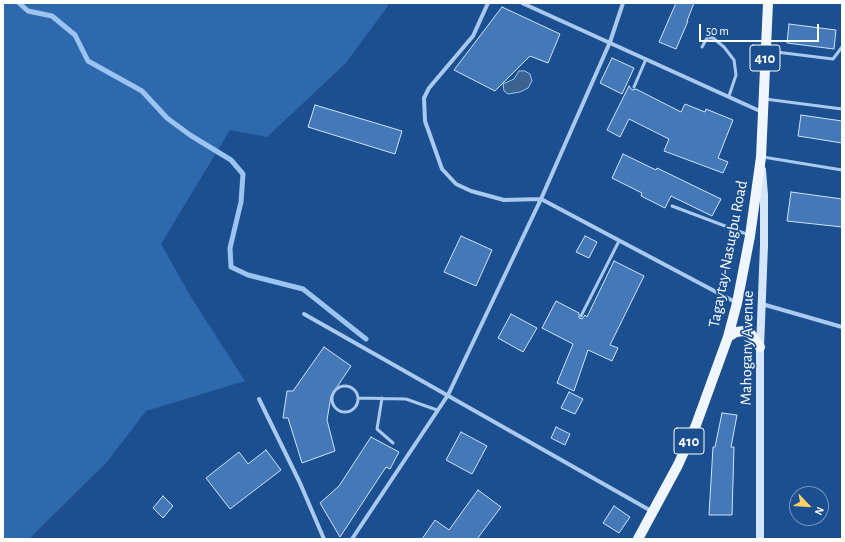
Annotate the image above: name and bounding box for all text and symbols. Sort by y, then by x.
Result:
scale bar [701,16,821,42]
text: 50 m [706,25,729,37]
road number: 410 [750,45,780,71]
street label: Tagaytay-Nasugbu Road [704,179,752,329]
street label: Mahogany Avenue [736,290,758,406]
road number: 410 [674,428,704,454]
north arrow [789,486,829,526]
text: N [813,505,826,517]

